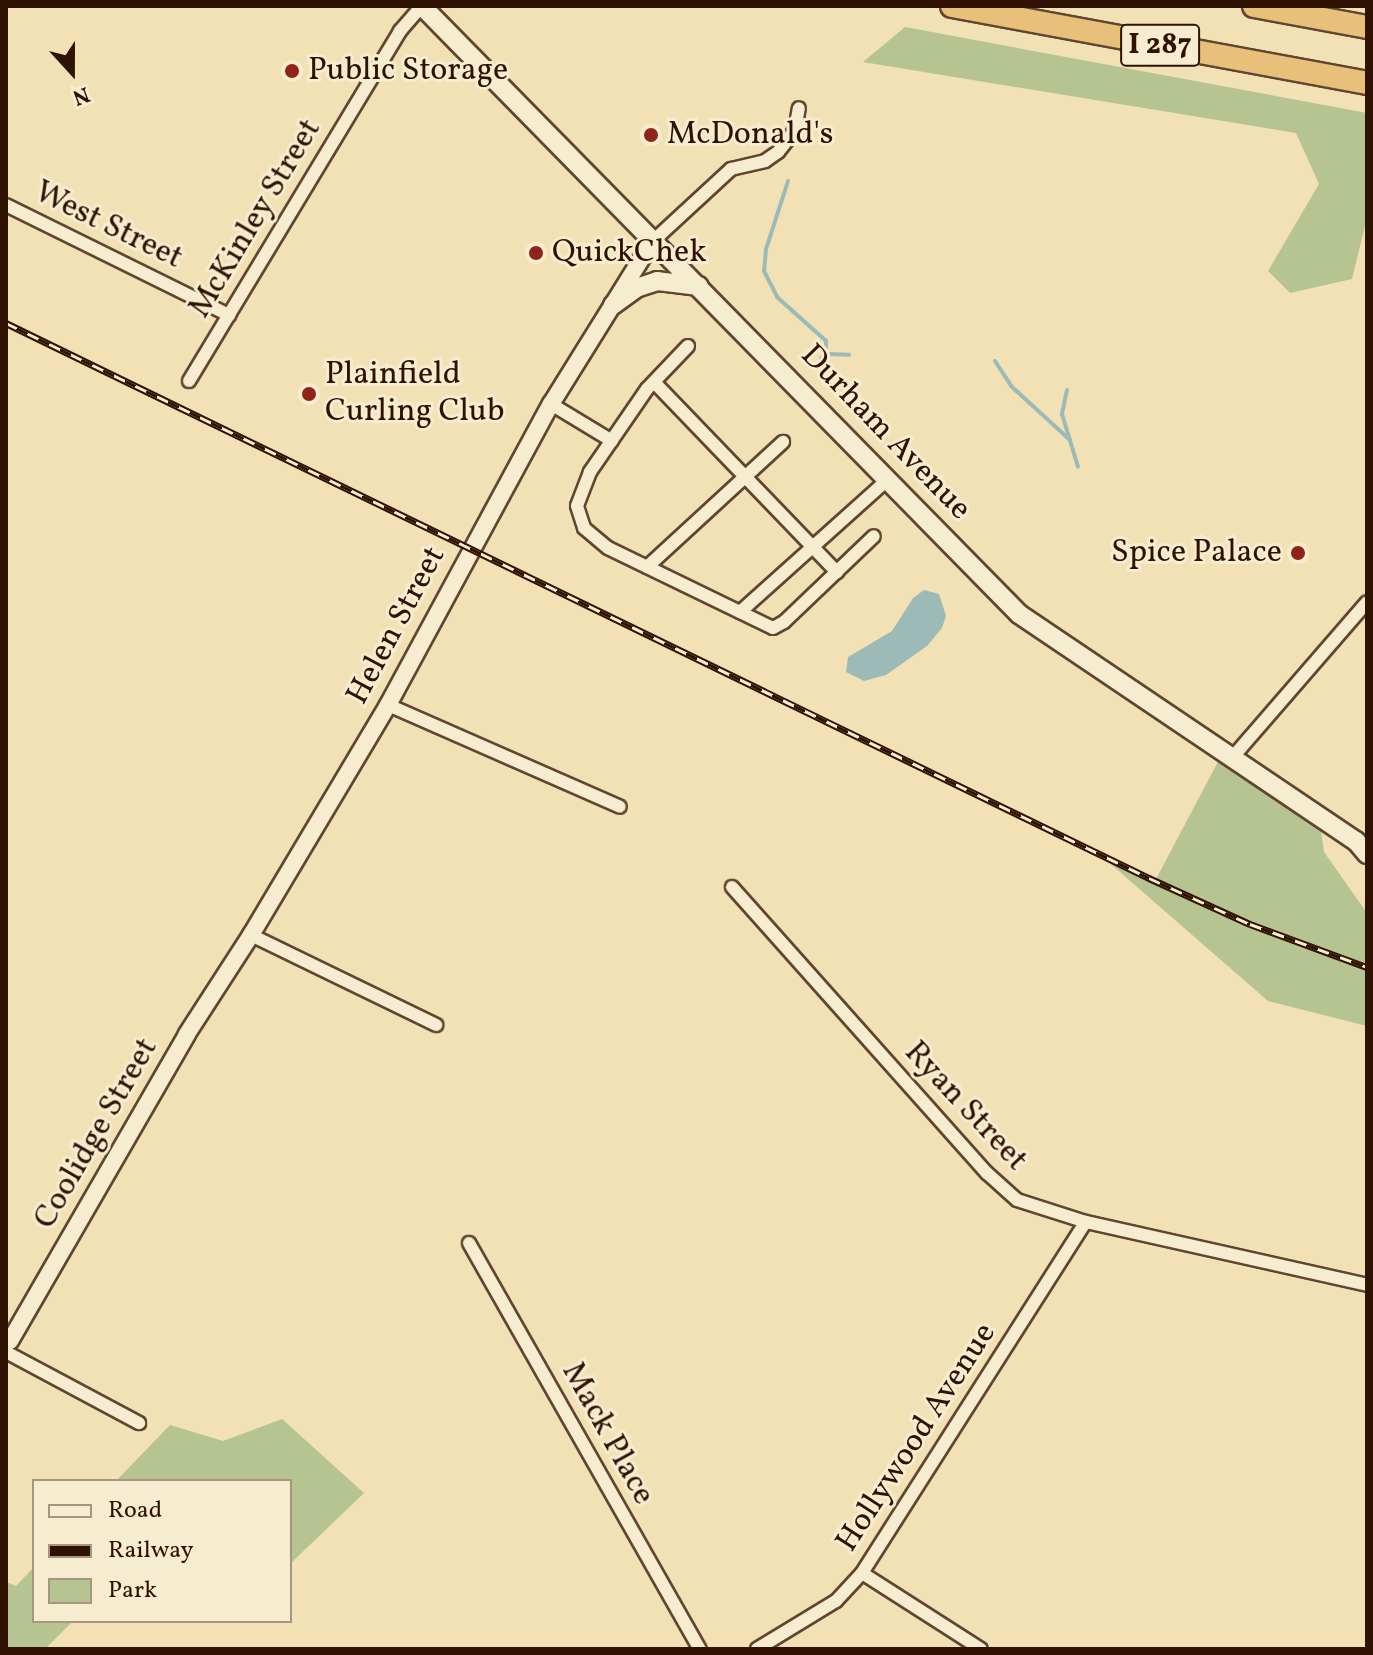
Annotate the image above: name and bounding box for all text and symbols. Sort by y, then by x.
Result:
road number: I 287 [1120,19,1200,71]
north arrow [32,32,112,112]
place label: Public Storage [308,52,508,90]
marker: Public Storage [283,62,301,80]
text: N [68,78,94,112]
street label: McKinley Street [181,112,331,326]
place label: McDonald's [667,116,834,154]
marker: McDonald's [642,126,660,144]
street label: West Street [28,174,188,278]
place label: QuickChek [552,234,707,272]
marker: QuickChek [527,244,545,262]
street label: Durham Avenue [792,337,978,529]
place label: Plainfield Curling Club [325,357,504,432]
marker: Plainfield Curling Club [300,385,318,403]
place label: Spice Palace [1111,534,1282,572]
street label: Helen Street [339,540,455,712]
marker: Spice Palace [1289,544,1307,562]
street label: Coolidge Street [27,1032,167,1236]
street label: Ryan Street [895,1034,1035,1180]
street label: Hollywood Avenue [829,1316,1005,1560]
street label: Mack Place [552,1356,662,1512]
legend [32,1479,292,1623]
text: Road [108,1494,162,1528]
text: Railway [108,1534,194,1568]
text: Park [108,1574,157,1608]

